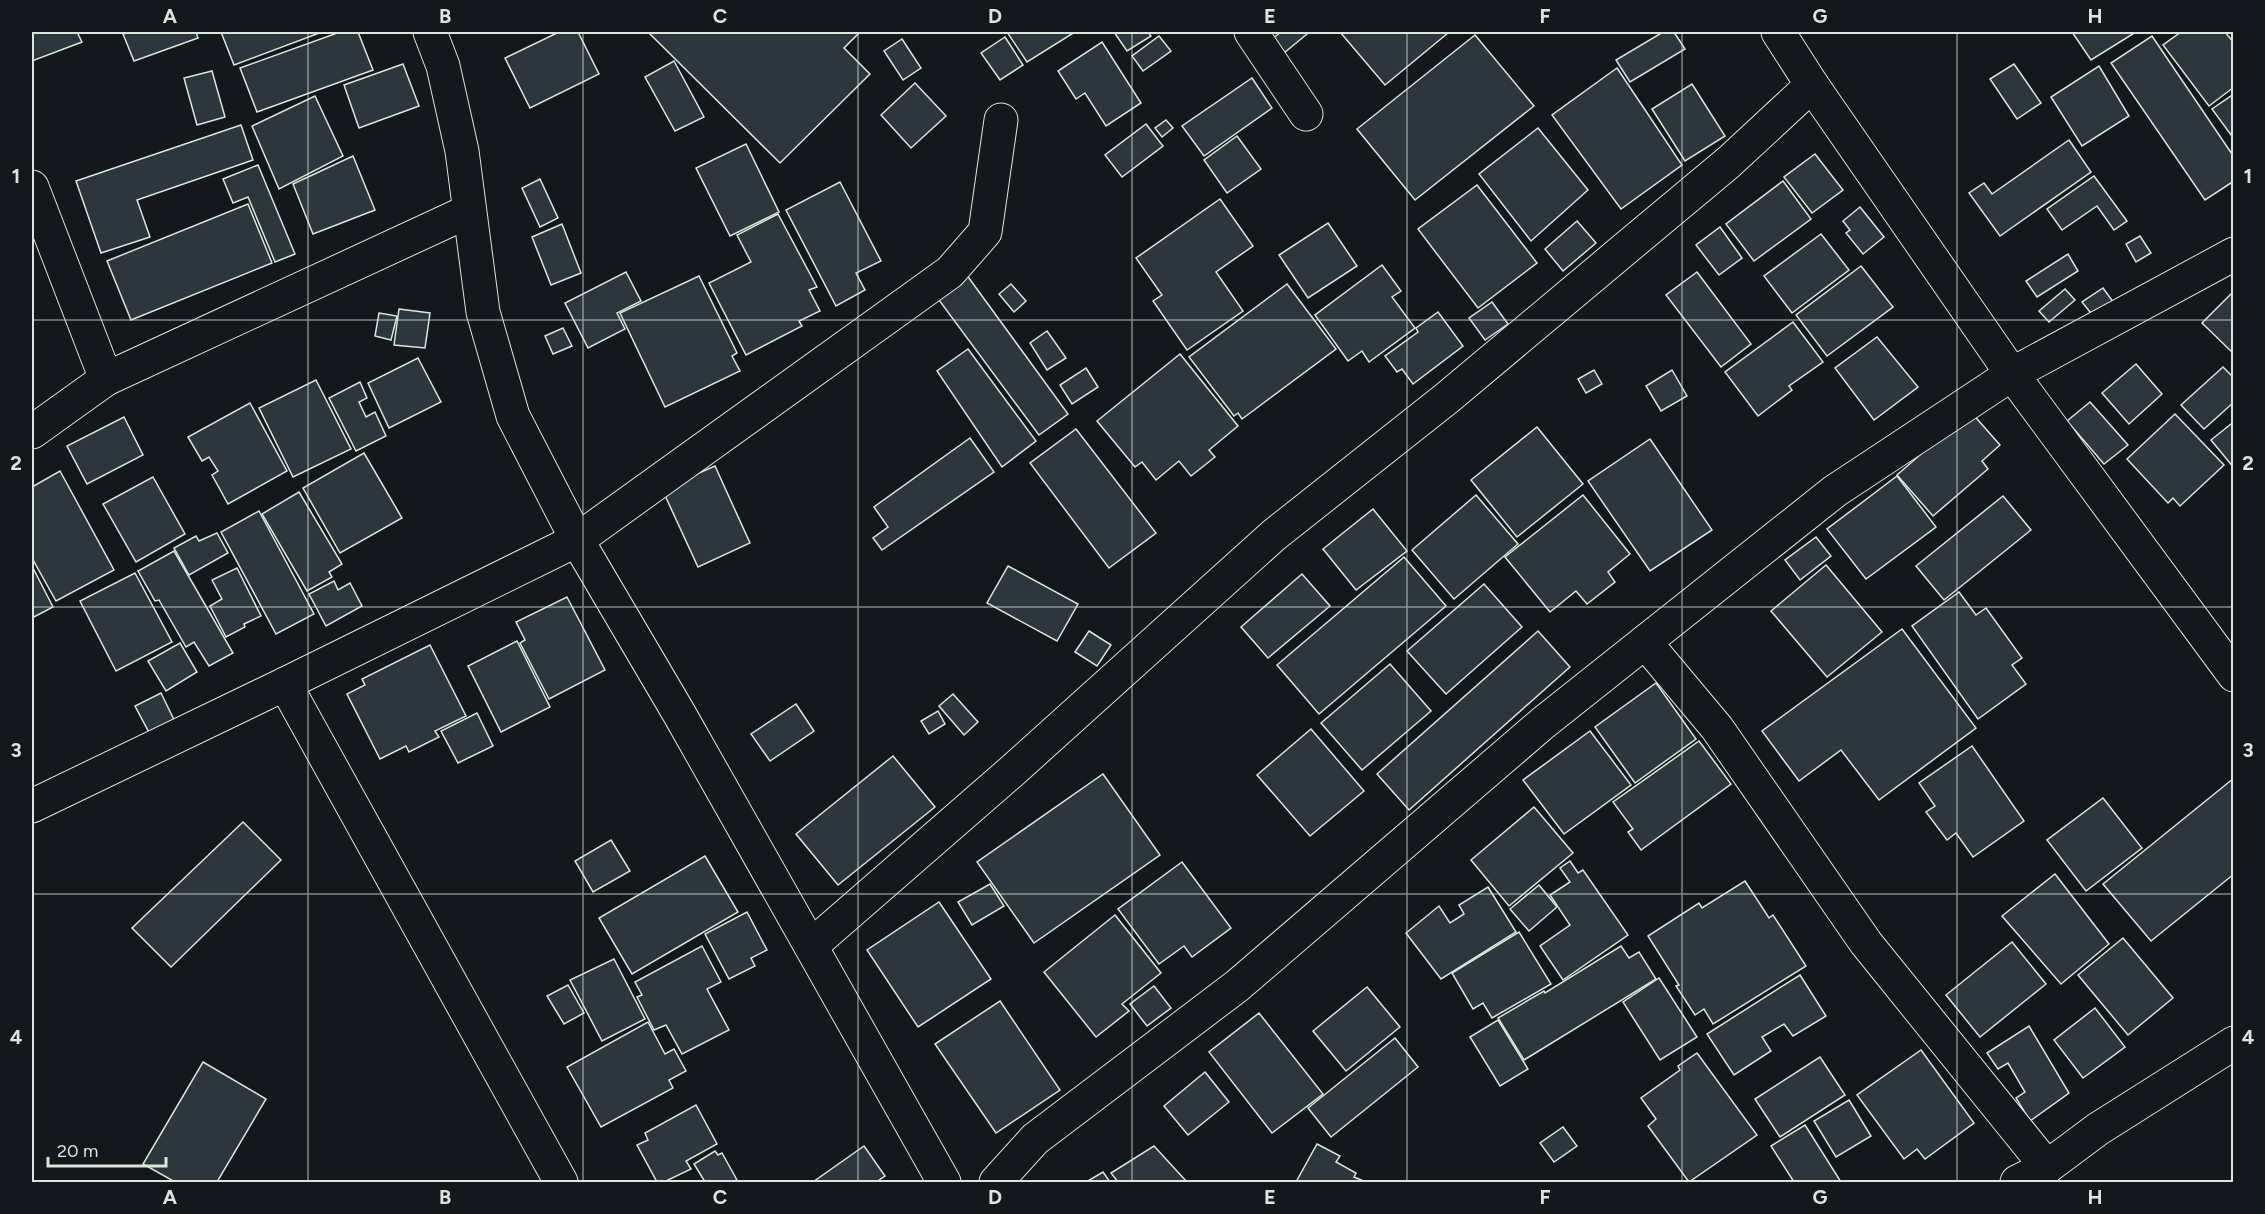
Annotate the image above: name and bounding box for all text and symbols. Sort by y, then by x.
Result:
text: A [163,4,178,28]
text: B [439,4,451,28]
text: C [713,4,727,28]
text: D [988,4,1002,28]
text: E [1264,4,1276,28]
text: F [1539,4,1551,28]
text: G [1813,4,1828,28]
text: H [2088,4,2103,28]
text: 1 [12,164,20,188]
text: 1 [2244,164,2252,188]
text: 2 [10,451,22,475]
text: 2 [2242,451,2254,475]
text: 3 [10,738,22,762]
text: 3 [2242,738,2254,762]
text: 4 [10,1025,23,1049]
text: 4 [2242,1025,2255,1049]
scale bar [48,1130,166,1168]
text: 20 m [57,1140,98,1162]
text: A [163,1185,178,1209]
text: B [439,1185,451,1209]
text: C [713,1185,727,1209]
text: D [988,1185,1002,1209]
text: E [1264,1185,1276,1209]
text: F [1539,1185,1551,1209]
text: G [1813,1185,1828,1209]
text: H [2088,1185,2103,1209]

